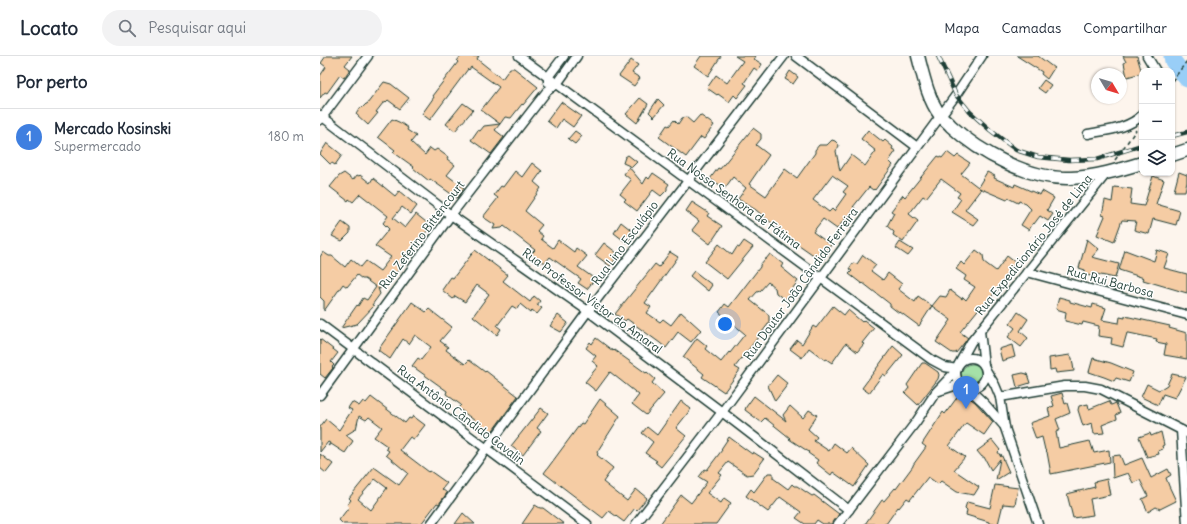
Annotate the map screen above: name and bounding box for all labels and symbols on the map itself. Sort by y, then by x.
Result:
north arrow [1091,68,1127,104]
street label: Rua Nossa Senhora de Fátima [665,145,804,252]
street label: Rua Expedicionário José de Lima [972,171,1095,318]
street label: Rua Zeferino Bittencourt [376,178,467,292]
street label: Rua Lino Esculápio [588,197,661,288]
street label: Rua Doutor João Cândido Ferreira [740,204,861,363]
street label: Rua Professor Victor do Amaral [519,245,665,356]
street label: Rua Rui Barbosa [1065,263,1155,300]
your location [715,314,735,334]
street label: Rua Antônio Cândido Cavalin [394,362,528,468]
pin: 1 [953,376,979,409]

